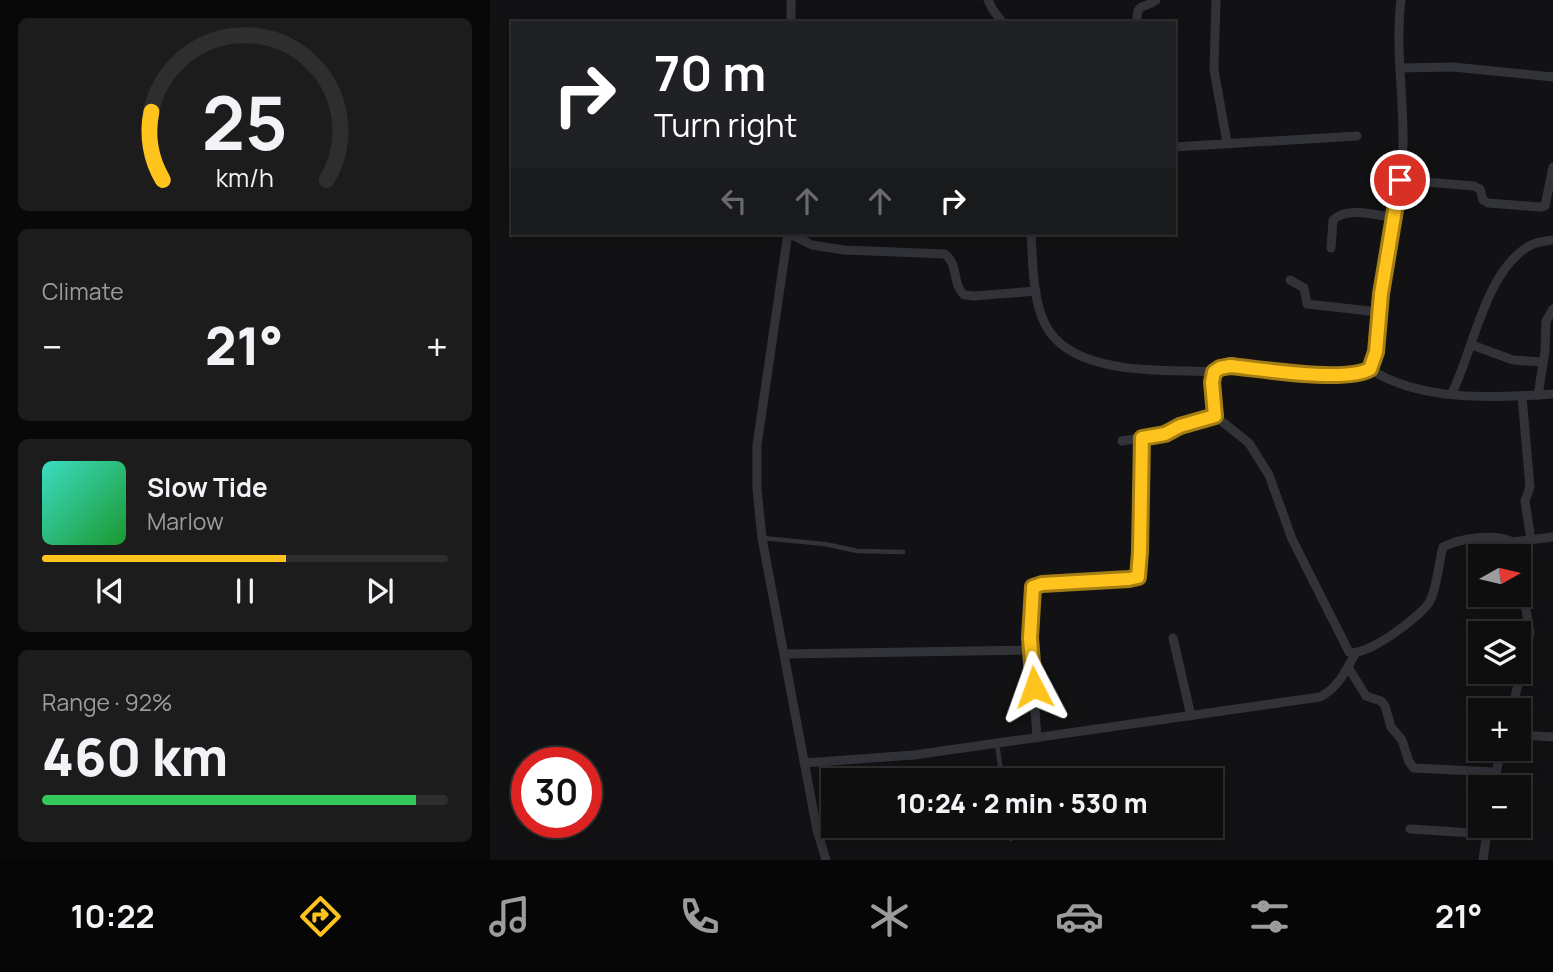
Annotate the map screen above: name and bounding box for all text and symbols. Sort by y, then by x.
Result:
text: 70 m [654,39,766,106]
icon: right [539,49,630,140]
text: 25 [202,73,288,173]
text: Turn right [654,103,797,147]
pin [1370,150,1430,210]
text: km/h [216,160,274,195]
icon: arrive [1381,161,1419,199]
icon: left [715,182,753,220]
icon: ahead [788,182,826,220]
icon: ahead [861,182,899,220]
icon: right [934,182,972,220]
text: Climate [42,275,124,307]
text: 21° [205,310,284,381]
text: − [42,320,63,372]
text: + [426,320,448,372]
text: Slow Tide [147,469,268,505]
text: Marlow [147,505,224,537]
north arrow [1468,544,1531,607]
map controls [1468,544,1531,838]
icon: previous [91,572,129,610]
icon: pause [226,572,264,610]
icon: next [361,572,399,610]
button: layers [1468,621,1531,684]
position arrow [997,650,1071,724]
text: Range · 92% [42,686,173,718]
button: + [1468,698,1531,761]
text: 460 km [42,721,228,792]
speed limit sign: 30 [511,747,602,838]
button: − [1468,775,1531,838]
text: 10:24 · 2 min · 530 m [896,785,1148,821]
icon: directions [296,892,345,941]
icon: music [485,892,534,941]
icon: phone [675,892,724,941]
icon: climate [865,892,914,941]
icon: car [1055,892,1104,941]
icon: filters [1245,892,1294,941]
text: 10:22 [70,894,155,938]
text: 21° [1435,894,1482,938]

